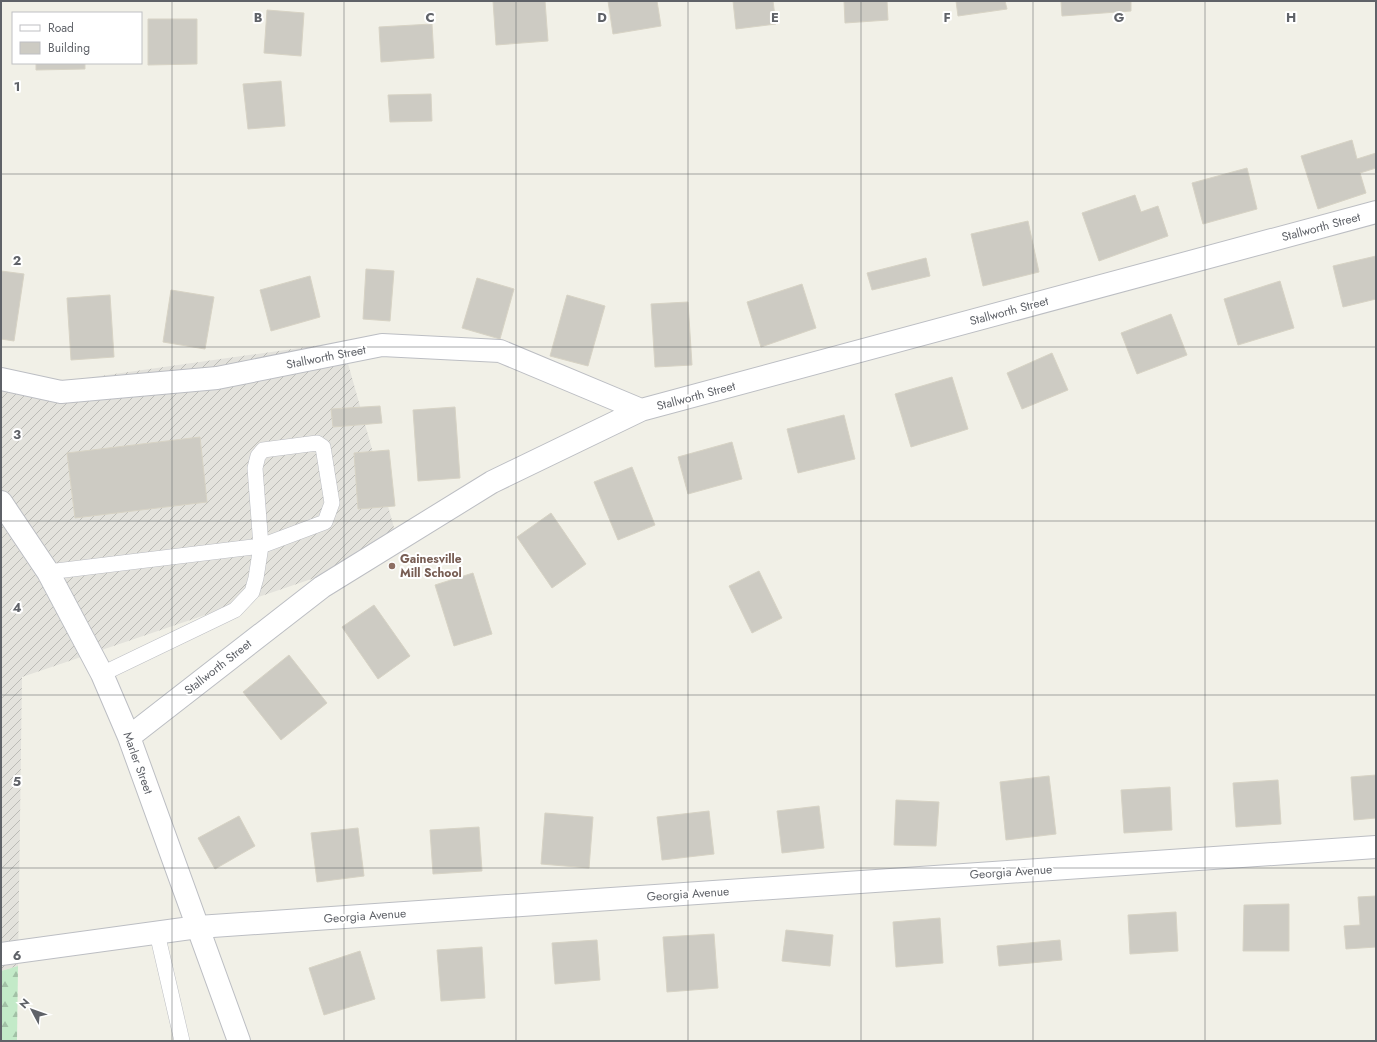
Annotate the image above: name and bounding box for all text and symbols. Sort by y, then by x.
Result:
text: B [254,8,263,27]
text: C [425,8,435,27]
text: D [597,8,607,27]
text: E [771,8,779,27]
text: F [943,8,951,27]
text: G [1114,8,1125,27]
text: H [1286,8,1296,27]
legend [12,12,142,64]
text: Road [48,19,74,37]
text: Building [48,39,90,57]
text: 1 [14,77,20,96]
street label: Stallworth Street [1280,208,1362,246]
text: 2 [13,251,21,270]
street label: Stallworth Street [968,292,1050,330]
street label: Stallworth Street [285,340,367,374]
street label: Stallworth Street [655,377,737,415]
text: 3 [13,425,21,444]
place label: Gainesville Mill School [400,550,462,582]
marker: Gainesville Mill School [387,561,397,571]
text: 4 [12,598,22,617]
street label: Stallworth Street [181,635,255,699]
street label: Marler Street [118,729,158,797]
text: 5 [13,772,21,791]
street label: Georgia Avenue [969,860,1053,884]
street label: Georgia Avenue [646,882,730,906]
street label: Georgia Avenue [323,904,407,928]
text: 6 [13,946,22,965]
north arrow [12,990,52,1030]
text: N [16,995,33,1012]

